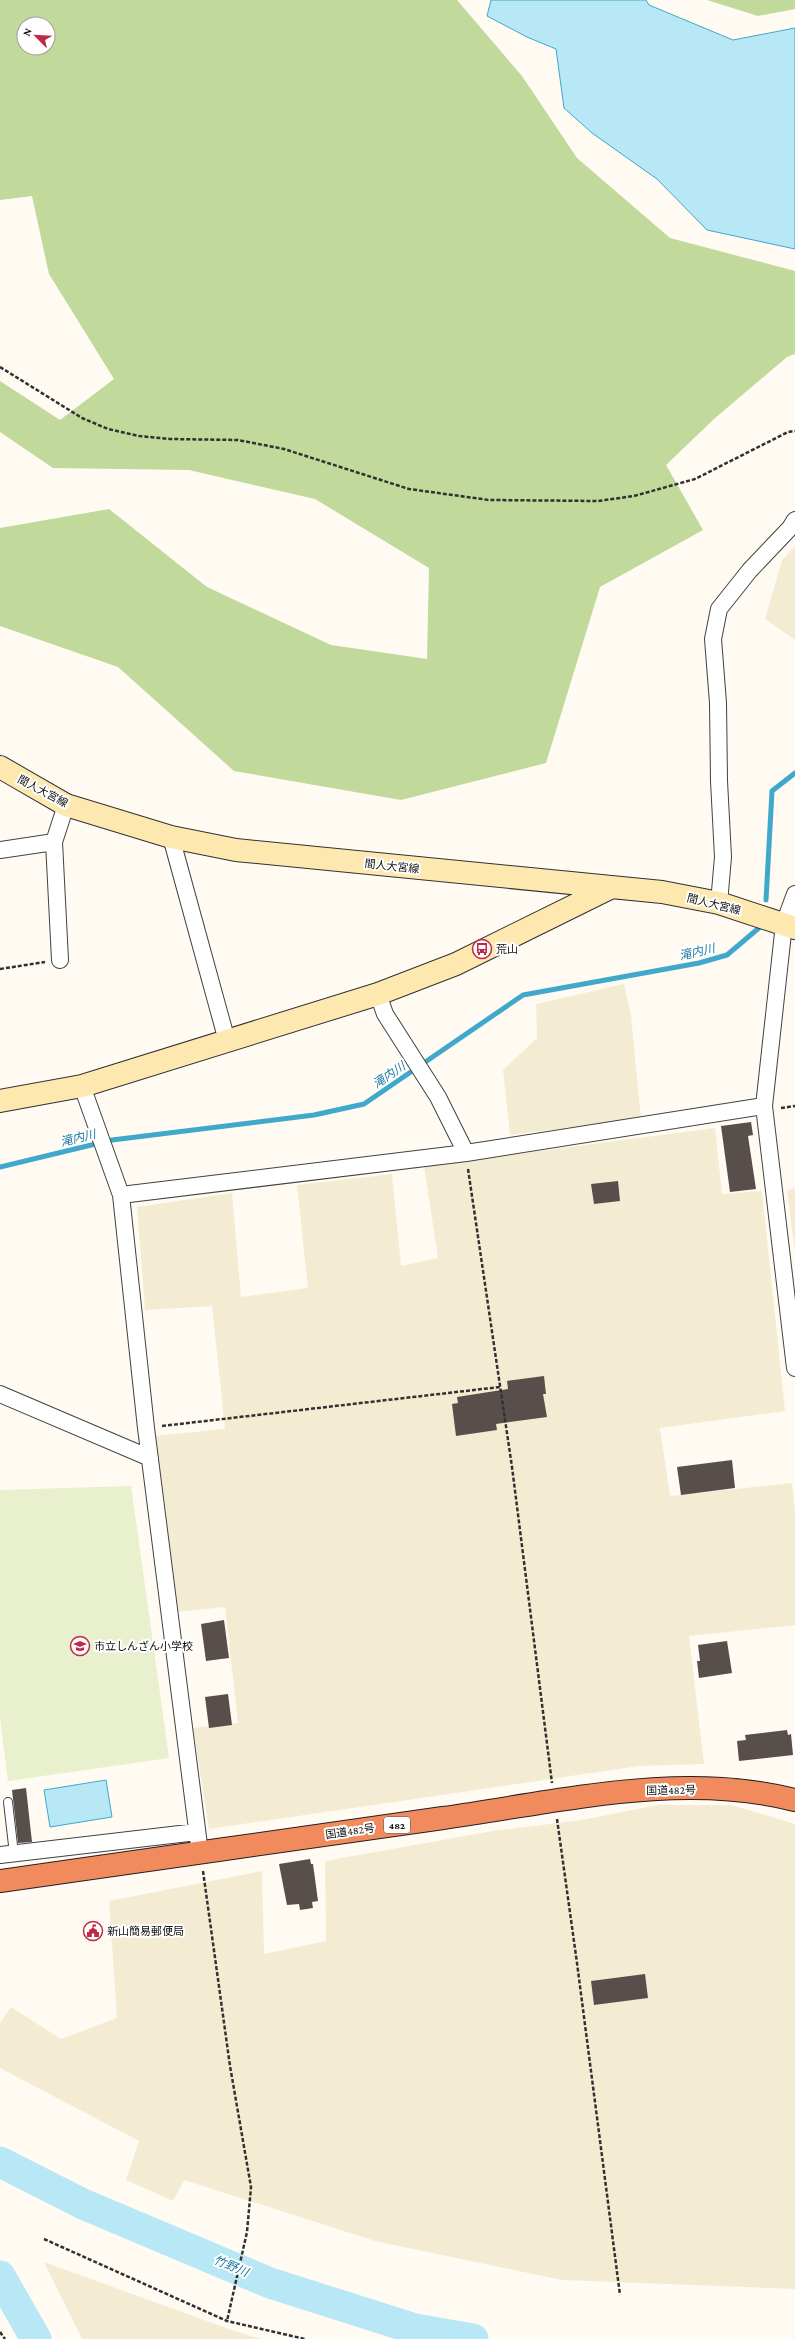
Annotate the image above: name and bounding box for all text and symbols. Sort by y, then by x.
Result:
north arrow [16,16,56,56]
text: N [20,26,34,38]
street label: 間人大宮線 [16,773,70,809]
street label: 間人大宮線 [364,857,420,875]
street label: 間人大宮線 [686,892,742,916]
bus stop icon: 荒山 [471,938,493,960]
water label: 滝内川 [678,941,718,963]
place label: 荒山 [496,943,518,955]
water label: 滝内川 [370,1058,409,1091]
water label: 滝内川 [59,1126,99,1149]
school or university icon: 市立しんざん小学校 [69,1635,91,1657]
place label: 市立しんざん小学校 [94,1640,193,1652]
street label: 国道482号 [646,1784,696,1796]
road number: 482 [384,1817,410,1833]
street label: 国道482号 [325,1822,375,1840]
public building icon: 新山簡易郵便局 [82,1920,104,1942]
place label: 新山簡易郵便局 [107,1925,184,1937]
water label: 竹野川 [212,2253,252,2280]

